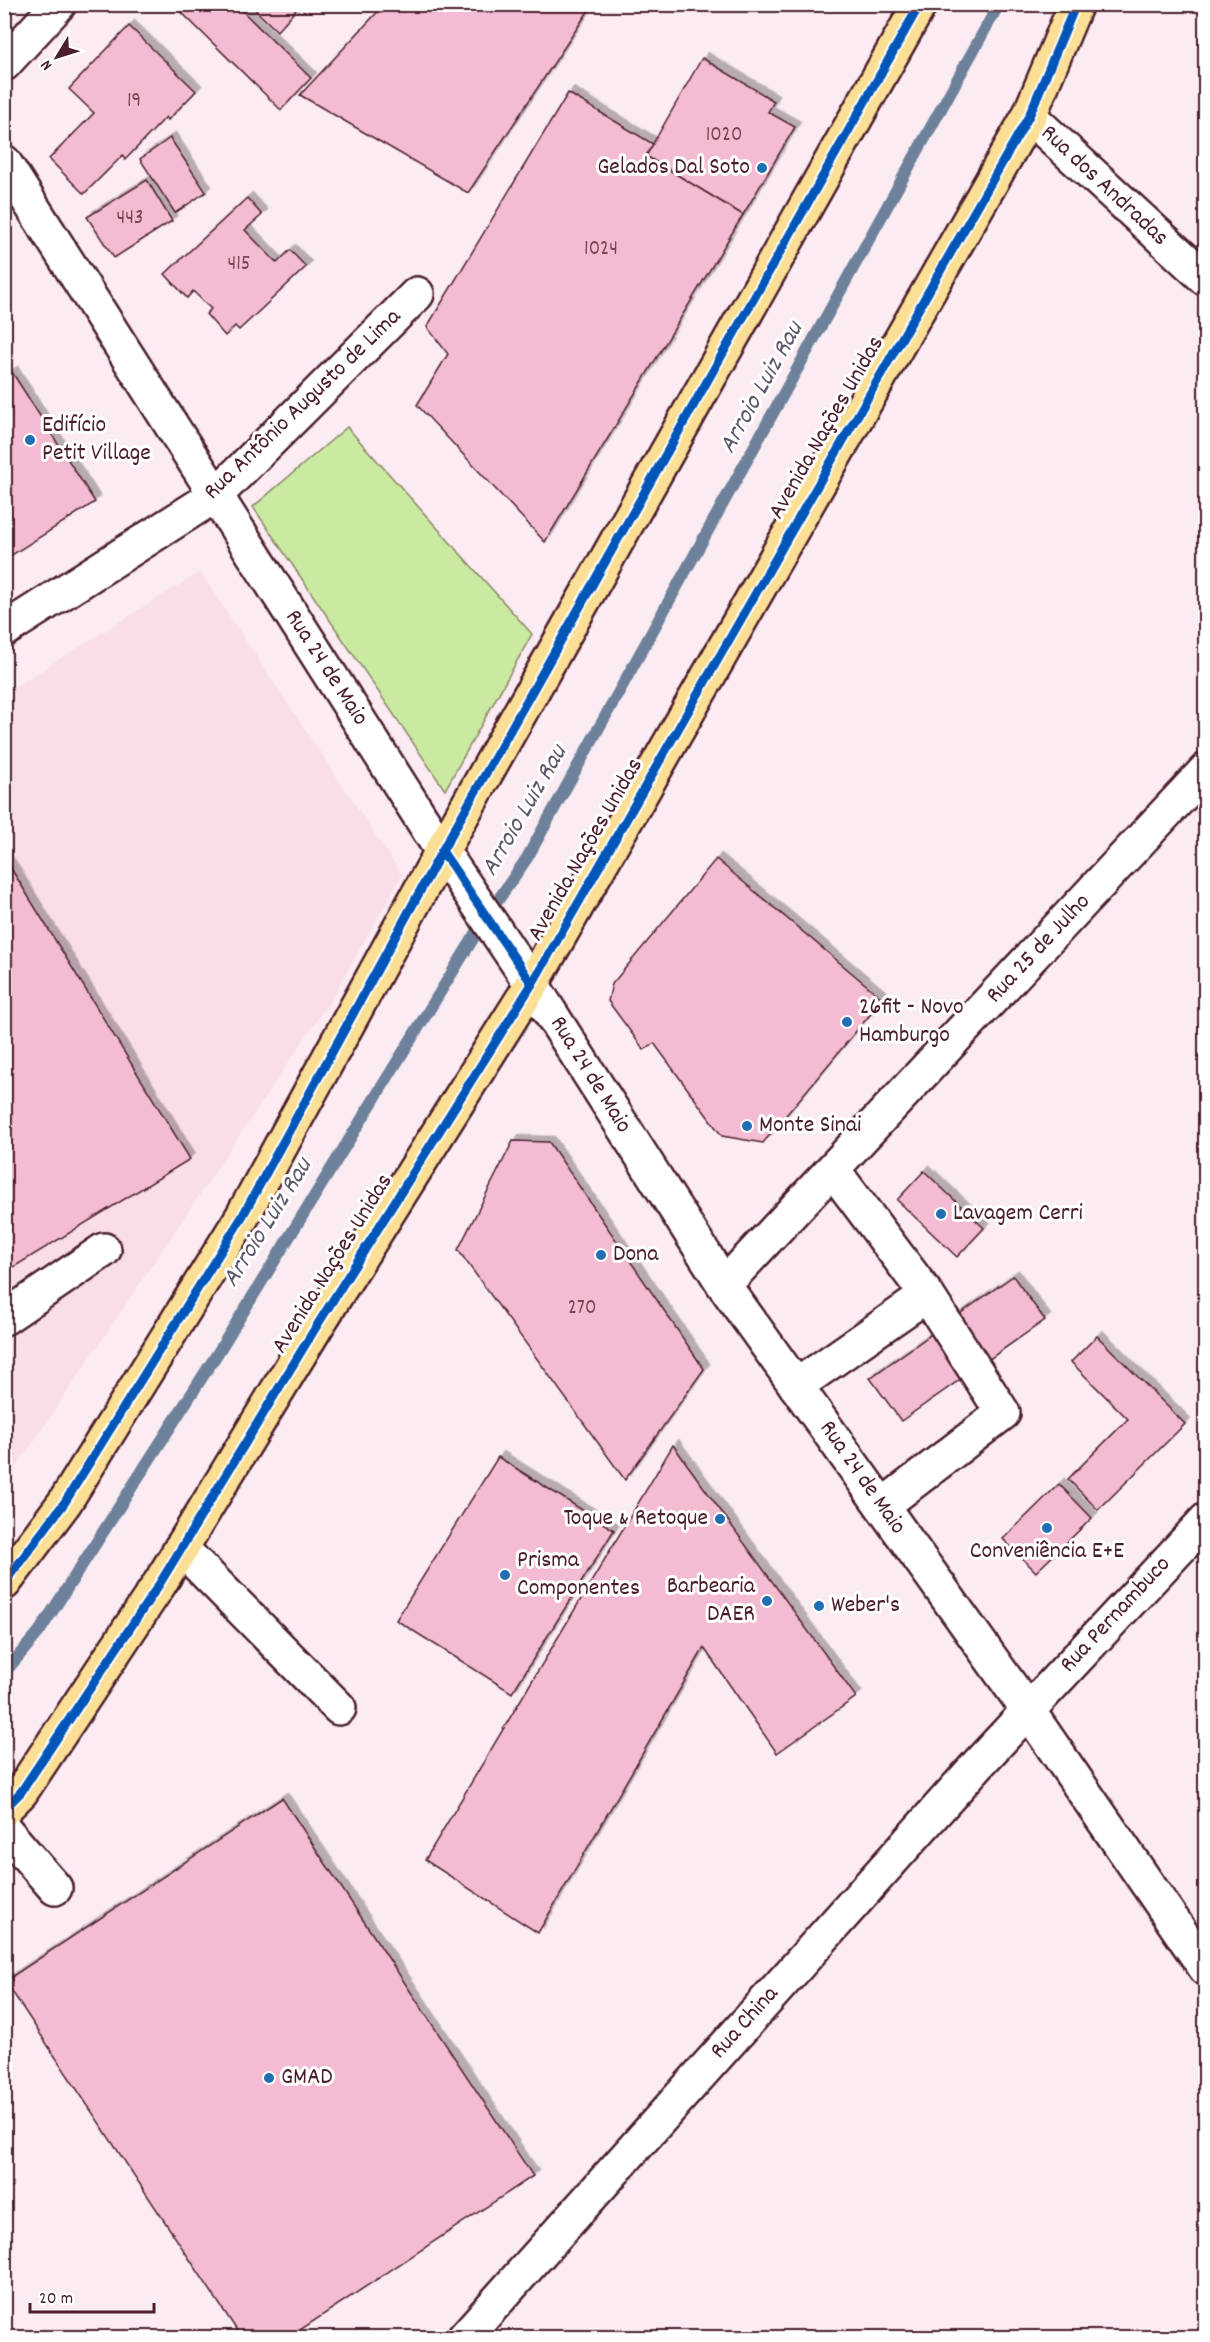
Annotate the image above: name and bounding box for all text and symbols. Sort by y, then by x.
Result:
north arrow [27,27,87,87]
text: N [36,54,59,75]
house number: 19 [127,87,141,117]
street label: Rua dos Andradas [1032,117,1176,255]
house number: 1020 [706,121,742,151]
place label: Gelados Dal Soto [597,151,750,185]
marker: Gelados Dal Soto [755,161,769,175]
house number: 443 [117,204,143,234]
house number: 1024 [584,235,618,265]
house number: 415 [227,250,251,280]
street label: Rua Antônio Augusto de Lima [197,301,410,509]
water label: Arroio Luiz Rau [710,314,814,461]
street label: Avenida Nações Unidas [761,330,893,526]
place label: Edifício Petit Village [42,409,151,471]
marker: Edifício Petit Village [23,433,37,447]
street label: Rua 24 de Maio [276,603,376,733]
water label: Arroio Luiz Rau [473,737,578,883]
street label: Avenida Nações Unidas [520,752,652,948]
street label: Rua 25 de Julho [979,886,1099,1012]
place label: 26fit - Novo Hamburgo [859,991,964,1053]
street label: Rua 24 de Maio [540,1010,640,1140]
marker: 26fit - Novo Hamburgo [840,1015,854,1029]
place label: Monte Sinai [759,1109,861,1143]
marker: Monte Sinai [740,1119,754,1133]
water label: Arroio Luiz Rau [214,1150,323,1295]
street label: Avenida Nações Unidas [264,1167,402,1361]
place label: Lavagem Cerri [953,1197,1083,1231]
marker: Lavagem Cerri [934,1207,948,1221]
place label: Dona [613,1238,659,1272]
marker: Dona [594,1248,608,1262]
house number: 270 [568,1294,596,1324]
street label: Rua 24 de Maio [810,1414,914,1542]
place label: Toque & Retoque [563,1502,708,1536]
marker: Toque & Retoque [713,1512,727,1526]
marker: Conveniência E+E [1040,1521,1054,1535]
place label: Conveniência E+E [970,1535,1124,1569]
place label: Prisma Componentes [517,1544,640,1606]
street label: Rua Pernambuco [1053,1549,1179,1681]
marker: Prisma Componentes [498,1568,512,1582]
place label: Barbearia DAER [667,1570,756,1632]
place label: Weber's [831,1589,900,1623]
marker: Barbearia DAER [760,1594,774,1608]
marker: Weber's [812,1599,826,1613]
street label: Rua China [703,1978,788,2067]
place label: GMAD [281,2061,333,2095]
marker: GMAD [262,2071,276,2085]
scale bar [30,2276,154,2314]
text: 20 m [39,2287,73,2312]

